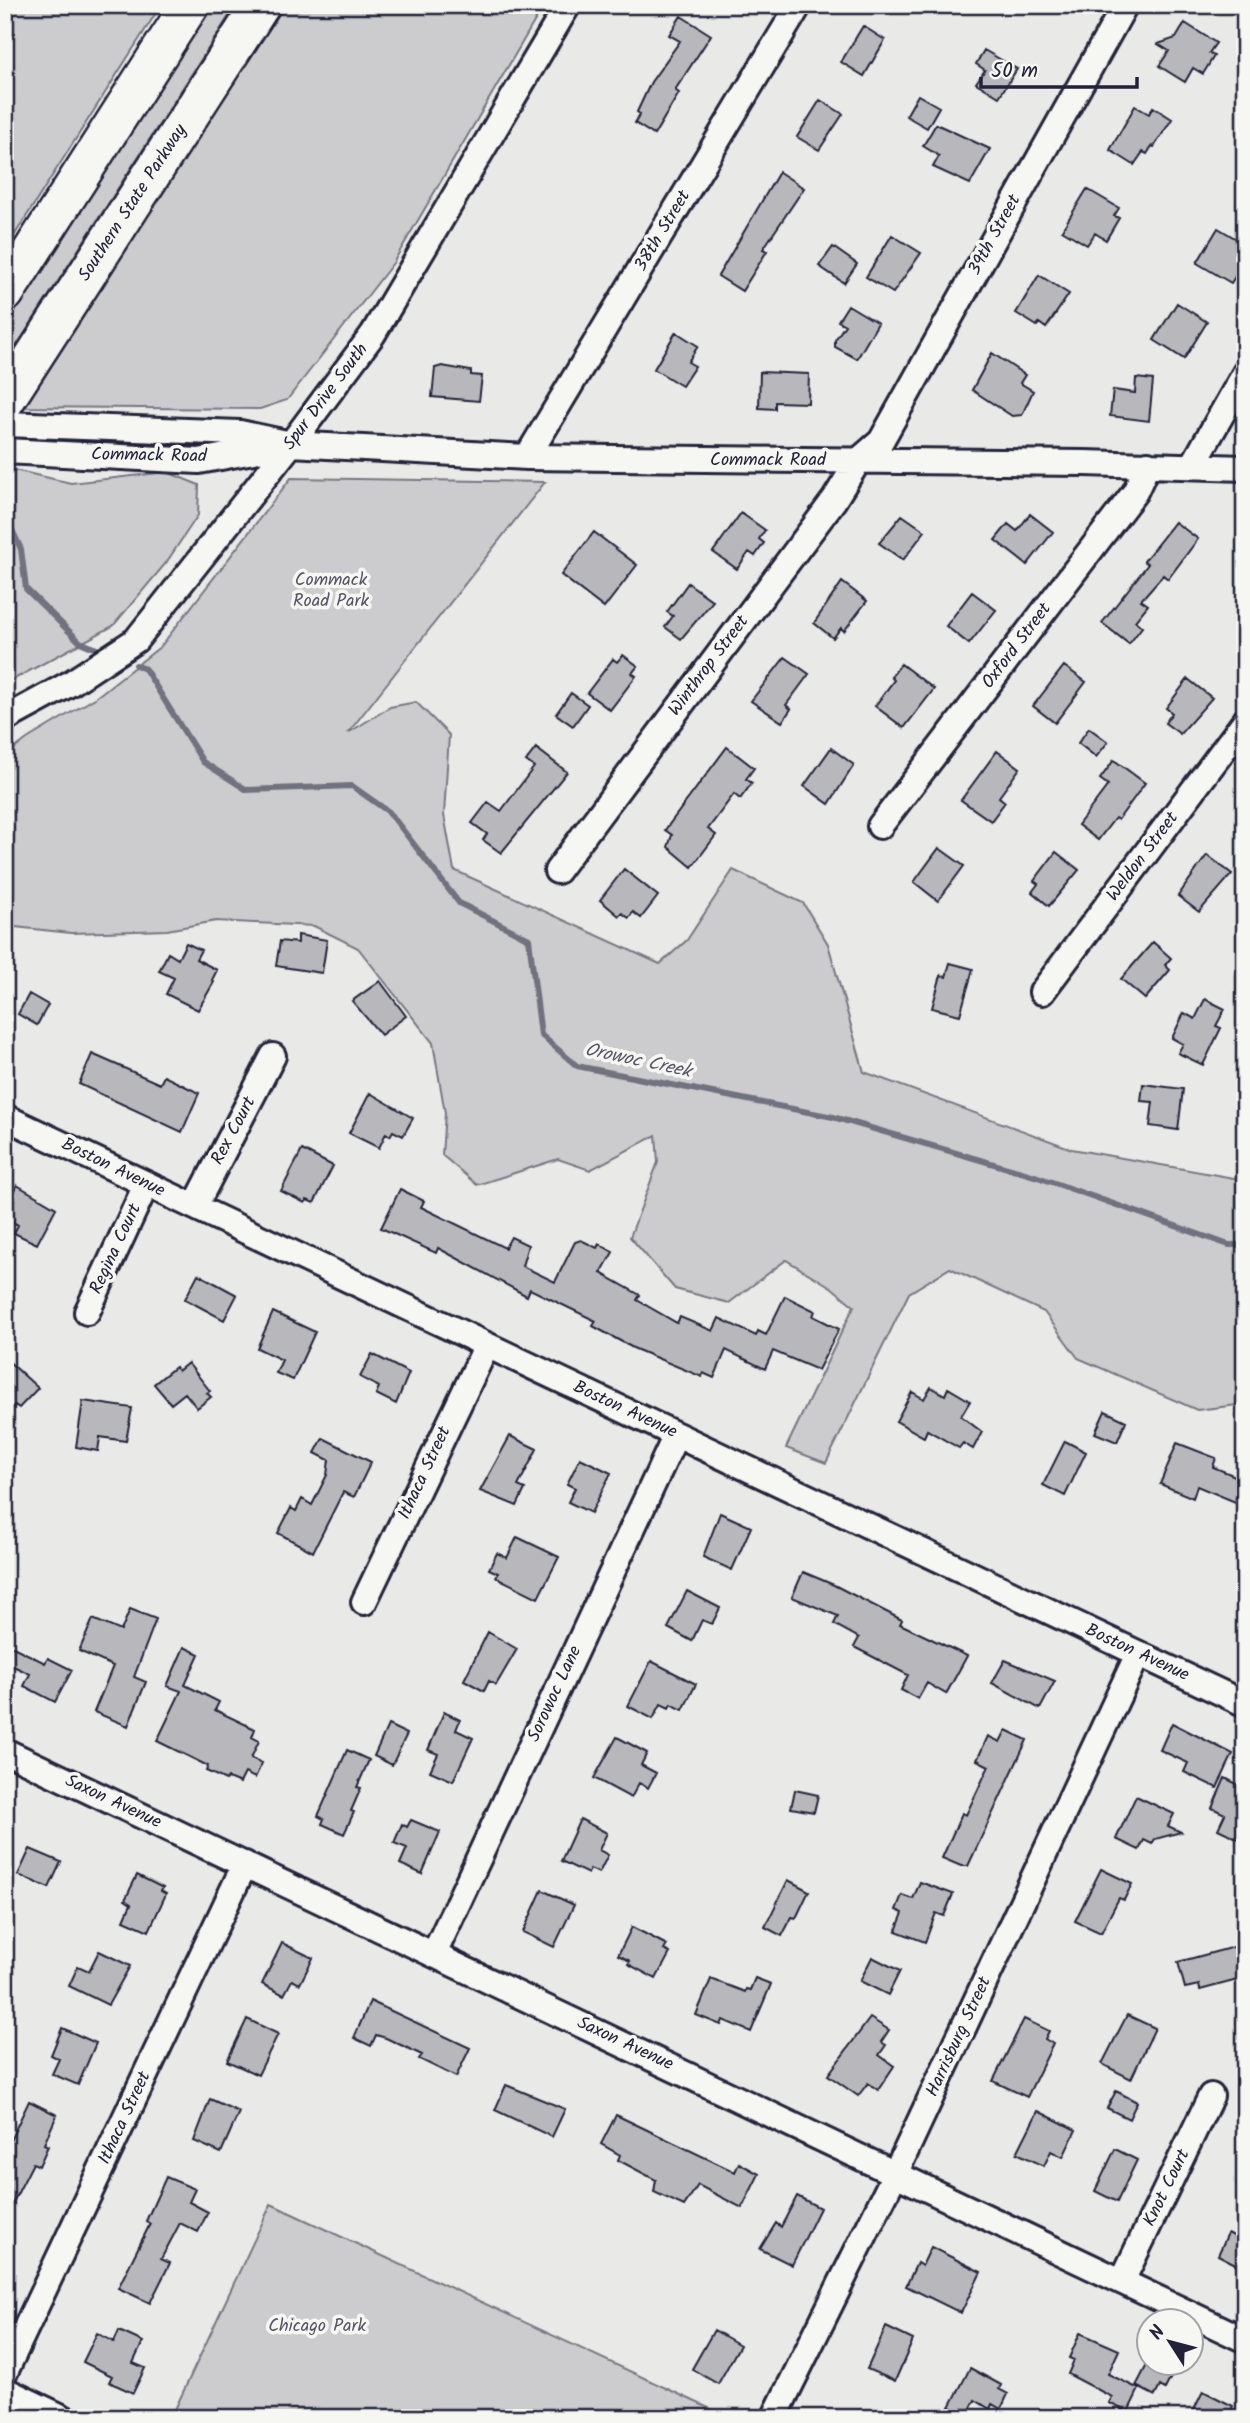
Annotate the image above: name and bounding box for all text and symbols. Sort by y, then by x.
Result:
scale bar [981,46,1136,90]
text: 50 m [991,55,1038,88]
street label: Southern State Parkway [71,118,195,288]
street label: 38th Street [627,184,699,277]
street label: 39th Street [961,188,1030,281]
street label: Spur Drive South [276,337,376,457]
street label: Commack Road [91,440,208,472]
street label: Commack Road [710,446,827,475]
park label: Commack Road Park [293,566,370,616]
street label: Oxford Street [975,596,1060,695]
street label: Winthrop Street [661,608,757,723]
street label: Weldon Street [1099,805,1187,908]
water label: Orowoc Creek [582,1035,697,1088]
street label: Rex Court [204,1091,265,1170]
street label: Boston Avenue [56,1130,170,1206]
street label: Regina Court [82,1198,150,1299]
street label: Boston Avenue [568,1373,682,1447]
street label: Ithaca Street [391,1421,460,1524]
street label: Boston Avenue [1080,1616,1194,1690]
street label: Sorowoc Lane [520,1641,590,1747]
street label: Saxon Avenue [60,1767,166,1837]
street label: Harrisburg Street [918,1971,1000,2102]
street label: Saxon Avenue [572,2009,678,2079]
street label: Ithaca Street [91,2066,160,2169]
street label: Knot Court [1136,2143,1199,2232]
north arrow [1134,2308,1204,2378]
park label: Chicago Park [268,2312,366,2341]
text: N [1142,2320,1174,2347]

